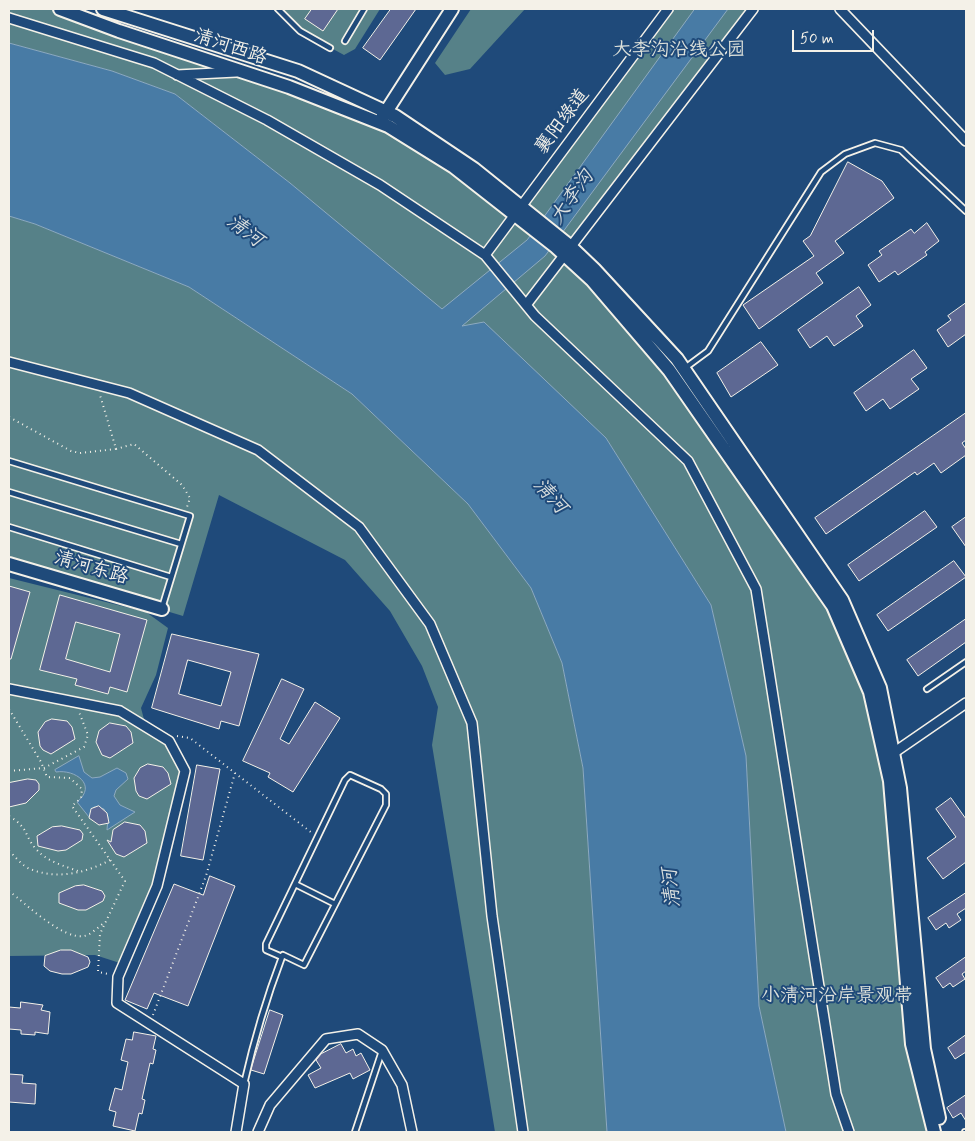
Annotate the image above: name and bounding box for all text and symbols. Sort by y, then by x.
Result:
scale bar [795,20,878,52]
street label: 清河西路 [190,25,270,71]
text: 50 m [800,29,834,49]
park label: 大李沟沿线公园 [613,40,745,62]
street label: 襄阳绿道 [531,85,595,159]
water label: 大李沟 [546,167,600,229]
water label: 清河 [221,210,267,254]
water label: 清河 [527,474,571,520]
street label: 清河东路 [51,548,131,590]
water label: 清河 [659,867,687,909]
park label: 小清河沿岸景观带 [761,986,913,1008]

